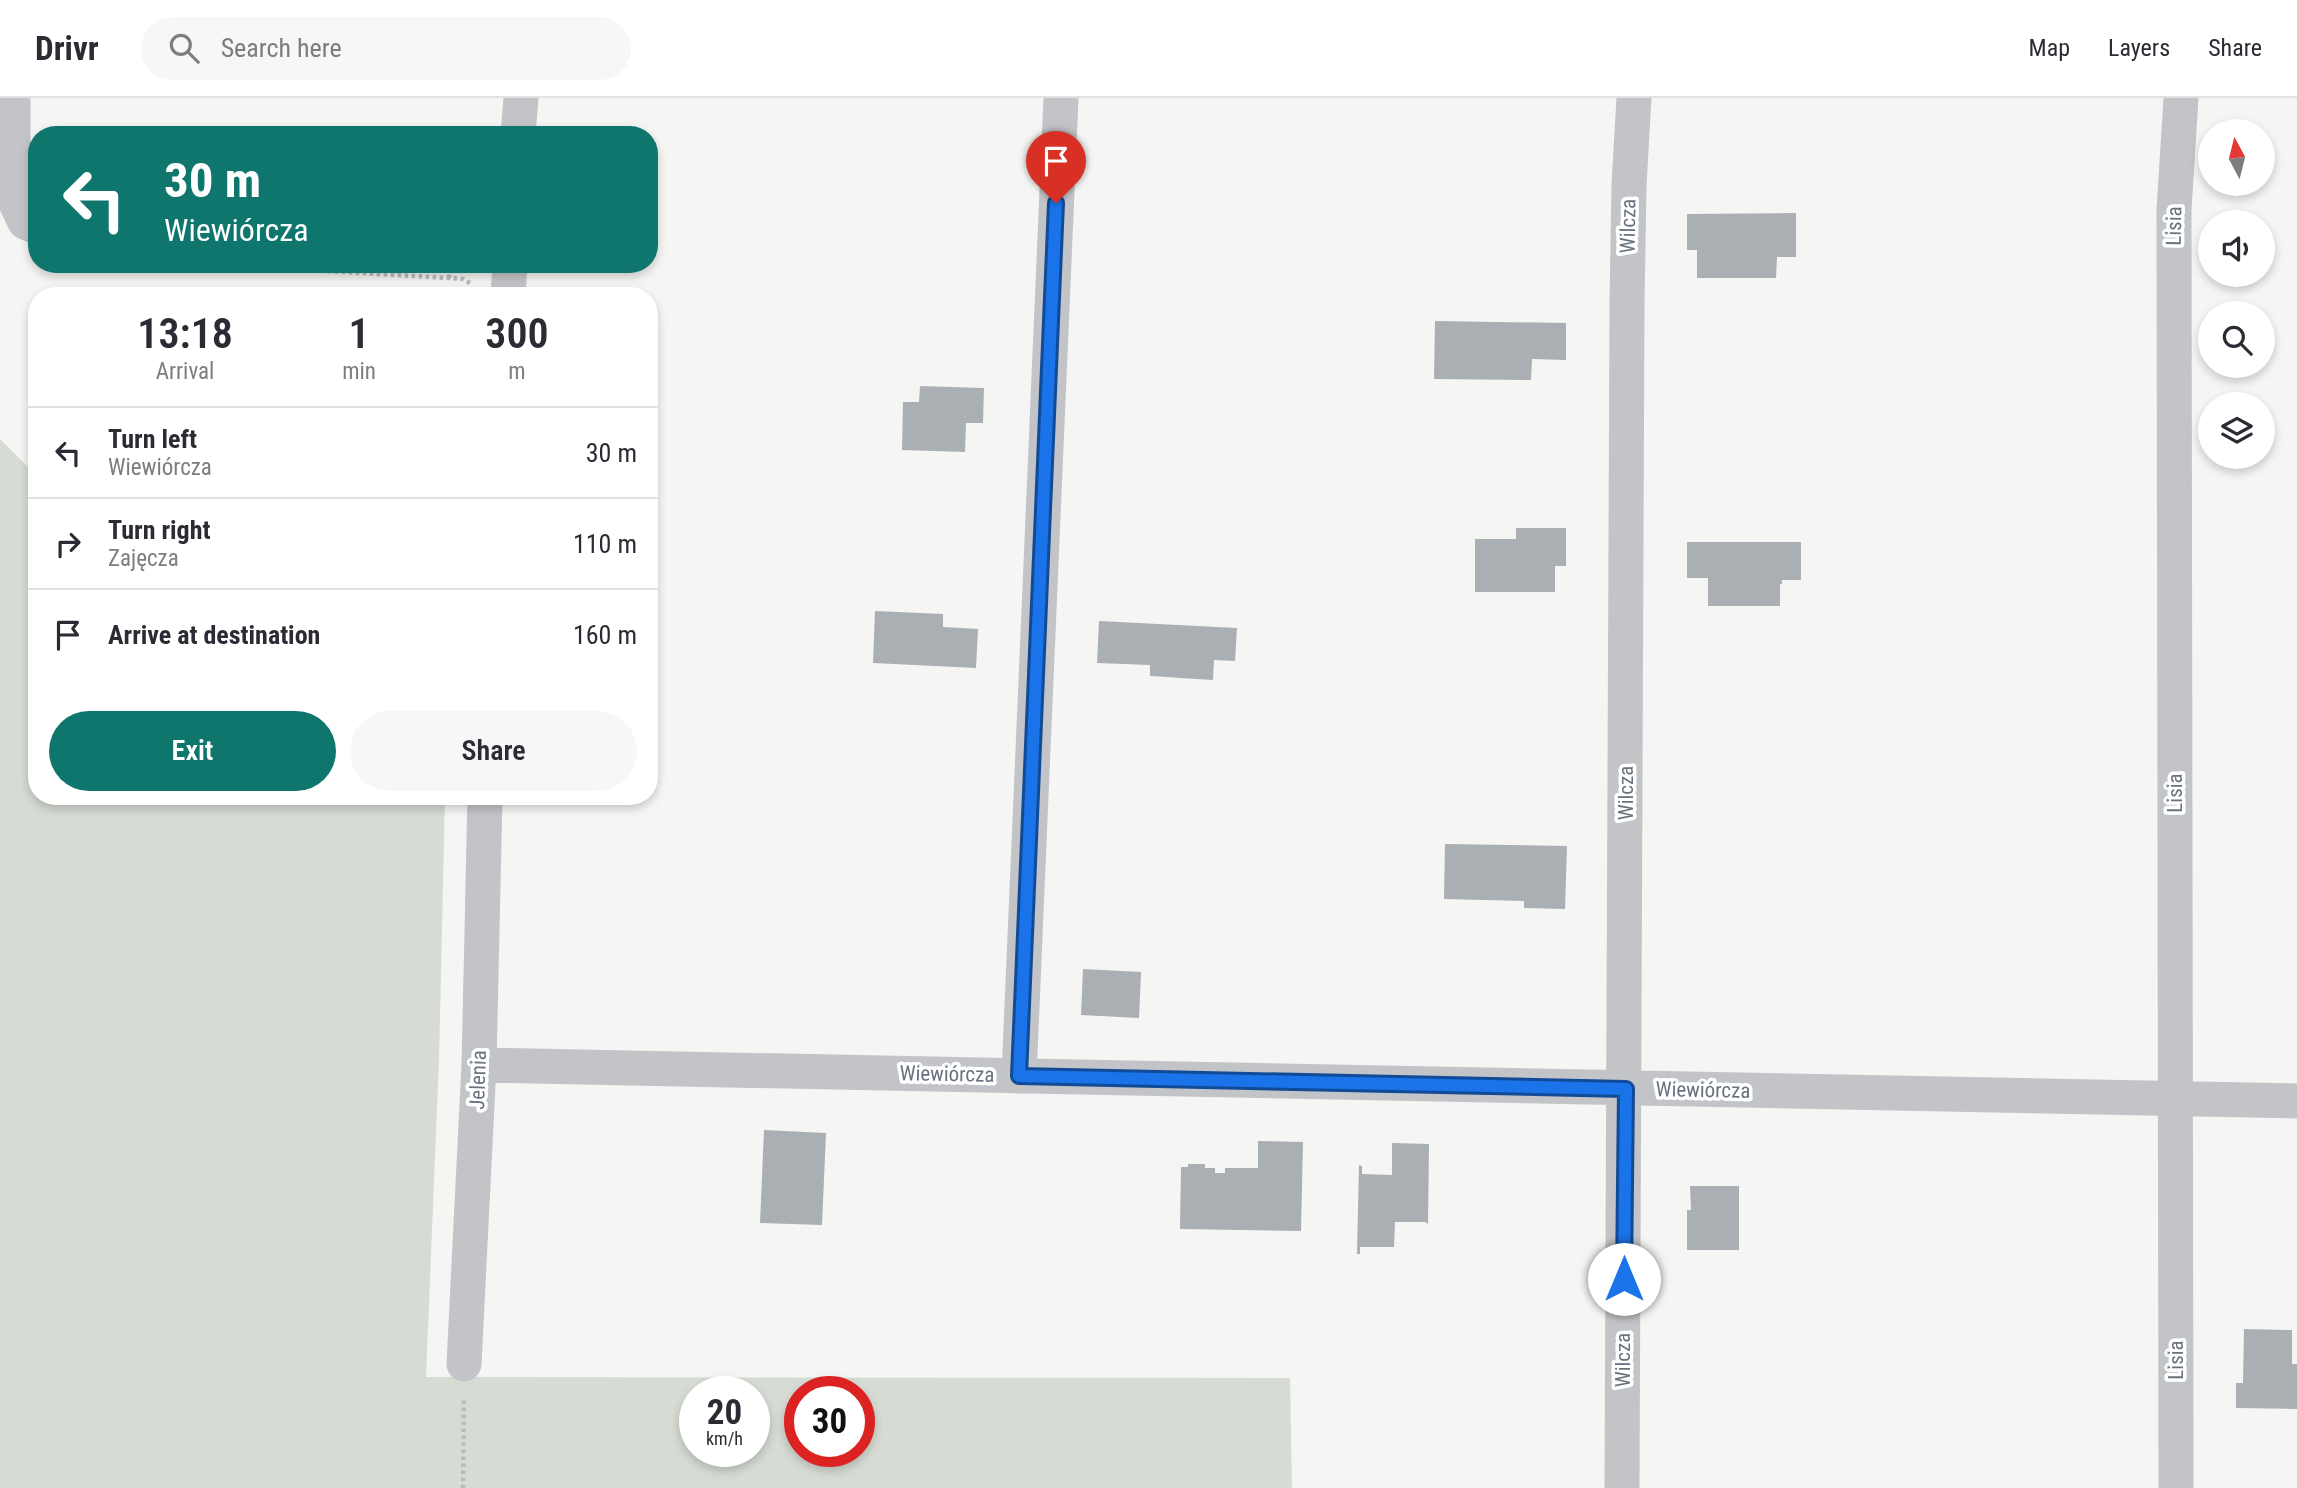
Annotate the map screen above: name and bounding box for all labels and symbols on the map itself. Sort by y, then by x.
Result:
north arrow [2198,119,2275,196]
pin [1026,131,1086,203]
street label: Wilcza [1616,198,1640,254]
street label: Lisia [2162,206,2186,246]
street label: Wilcza [1614,766,1638,820]
street label: Lisia [2163,773,2187,813]
street label: Jelenia [465,1050,491,1110]
street label: Wiewiórcza [899,1061,995,1087]
street label: Wiewiórcza [1655,1077,1751,1103]
position arrow [1587,1242,1661,1316]
street label: Wilcza [1611,1333,1635,1387]
street label: Lisia [2164,1340,2188,1380]
speed limit sign: 30 [784,1376,875,1467]

